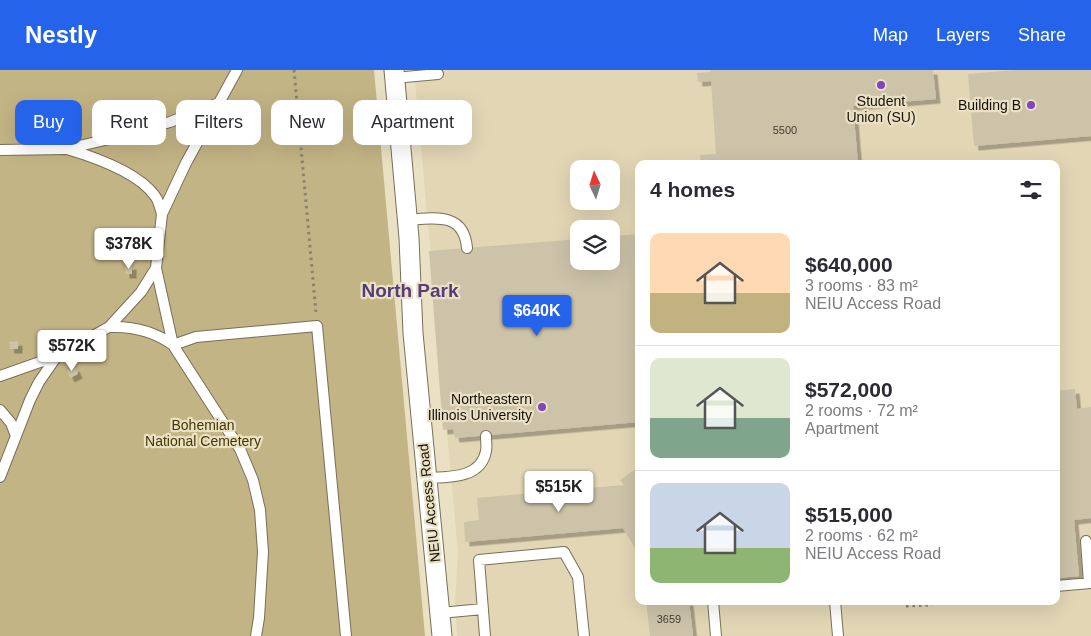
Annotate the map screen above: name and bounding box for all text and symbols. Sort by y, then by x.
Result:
text: Nestly [25,21,97,48]
text: Map [873,25,908,45]
text: Layers [936,25,990,45]
text: Share [1018,25,1066,45]
marker: Student Union (SU) [875,79,887,91]
place label: Student Union (SU) [846,93,916,125]
place label: Building B [958,97,1021,113]
marker: Building B [1025,99,1037,111]
chip: Buy [15,100,82,145]
chip: Rent [92,100,166,145]
chip: Filters [176,100,261,145]
chip: New [271,100,343,145]
chip: Apartment [353,100,472,145]
house number: 5500 [773,124,797,136]
north arrow [570,160,620,210]
map controls [570,160,620,270]
icon: filters [1017,176,1045,204]
text: 4 homes [650,178,735,201]
button: layers [570,220,620,270]
pin: $378K [94,228,164,270]
text: $378K [105,235,153,252]
icon: home [690,253,750,313]
text: $640,000 [805,253,893,276]
text: 3 rooms · 83 m² [805,277,918,294]
district label: North Park [361,280,459,301]
pin: $640K [502,294,572,337]
text: NEIU Access Road [805,295,941,312]
text: $640K [513,302,561,319]
pin: $572K [37,330,107,372]
text: $572K [48,337,96,354]
icon: home [690,378,750,438]
text: $572,000 [805,378,893,401]
place label: Northeastern Illinois University [428,391,532,423]
marker: Northeastern Illinois University [536,401,548,413]
text: 2 rooms · 72 m² [805,402,918,419]
park label: Bohemian National Cemetery [145,417,261,449]
text: Apartment [805,420,879,437]
street label: NEIU Access Road [415,443,443,563]
pin: $515K [524,470,594,513]
text: $515K [535,478,583,495]
icon: home [690,503,750,563]
text: $515,000 [805,503,893,526]
text: 2 rooms · 62 m² [805,527,918,544]
text: NEIU Access Road [805,545,941,562]
house number: 3659 [657,613,681,625]

